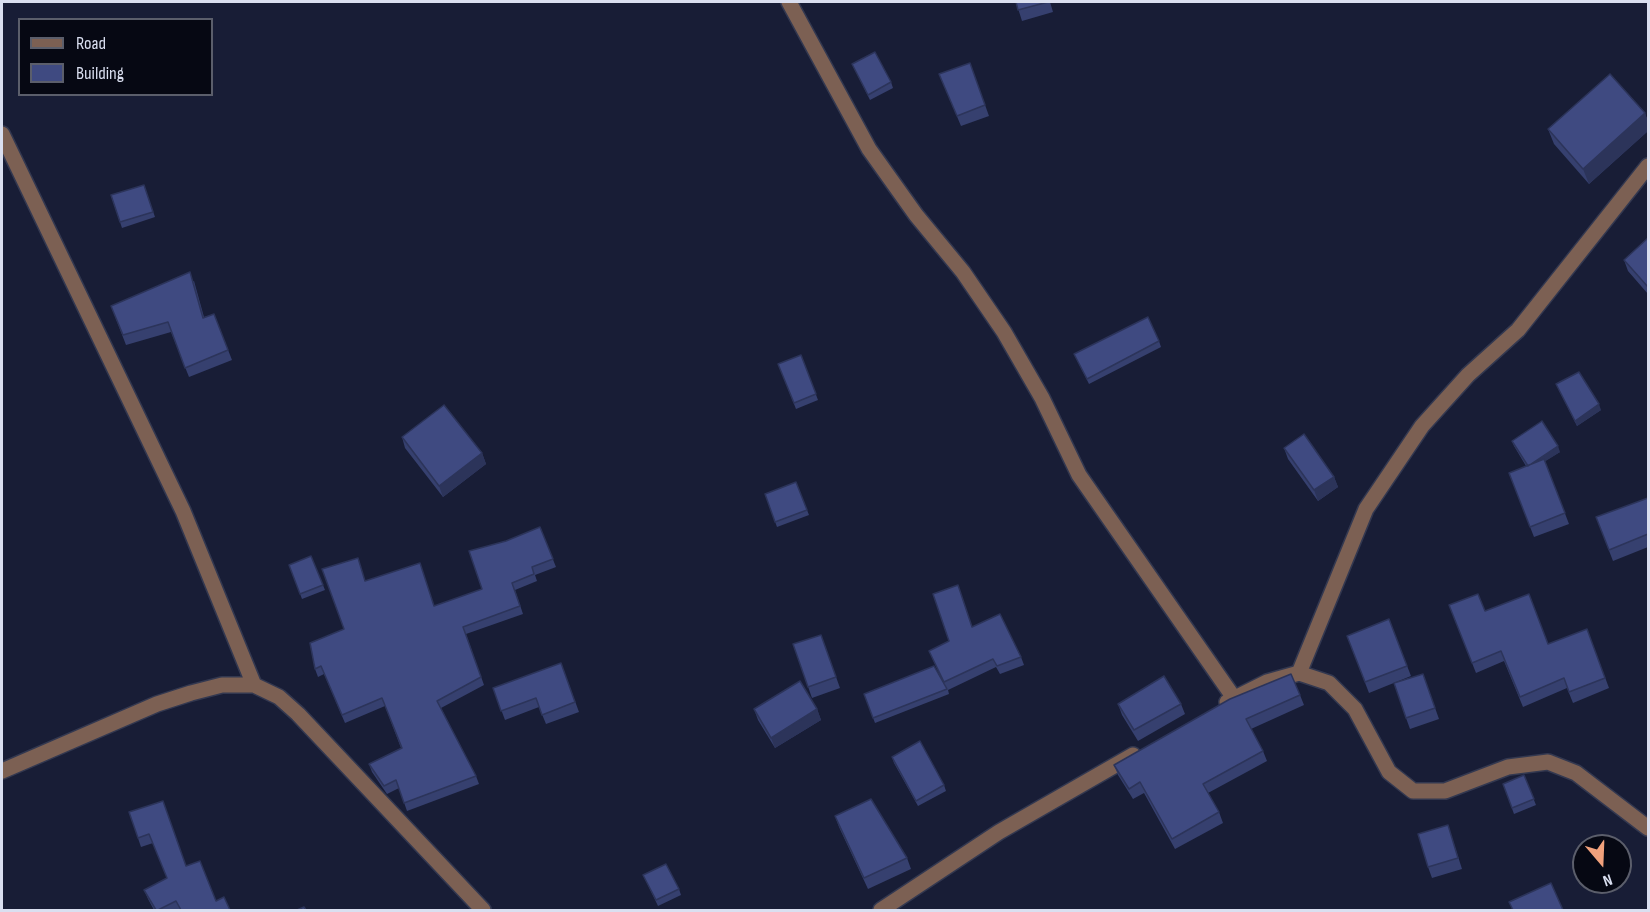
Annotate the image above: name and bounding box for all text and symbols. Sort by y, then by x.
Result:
legend [18,18,213,96]
text: Road [76,33,106,54]
text: Building [76,63,124,84]
north arrow [1572,834,1632,894]
text: N [1600,869,1615,890]

